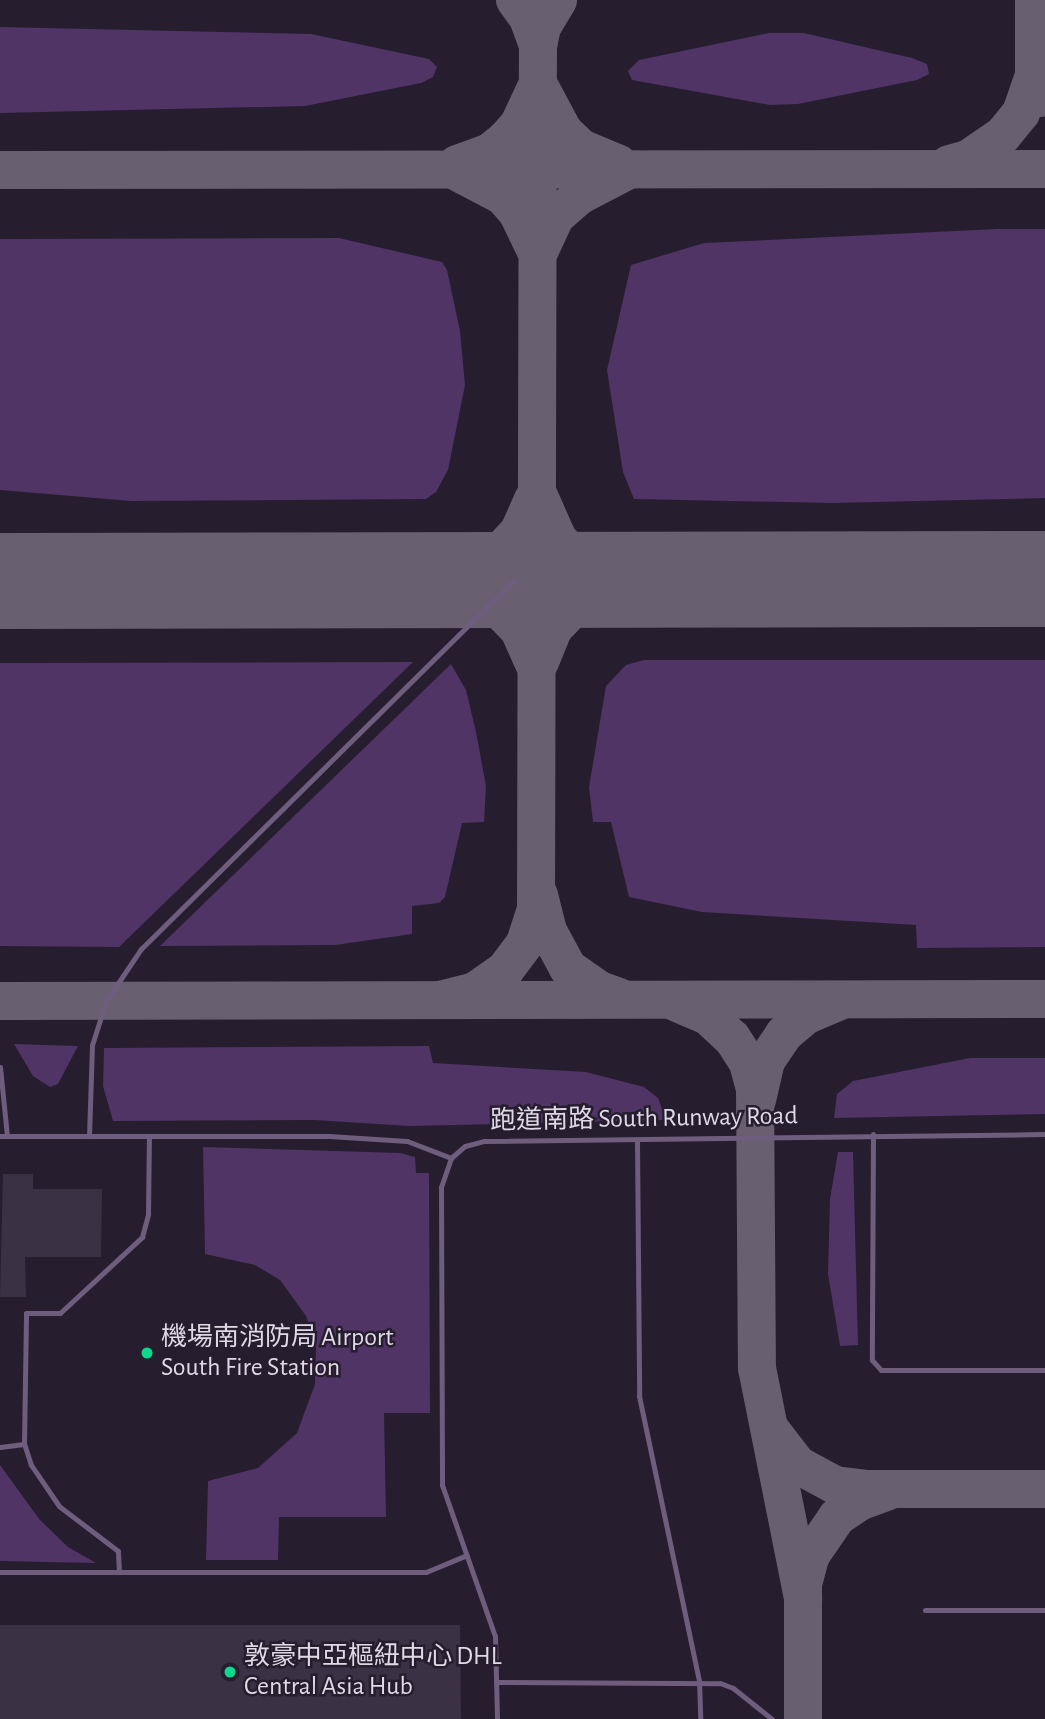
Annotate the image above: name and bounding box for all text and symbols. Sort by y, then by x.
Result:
street label: 跑道南路 South Runway Road [490,1101,798,1137]
place label: 機場南消防局 Airport South Fire Station [161,1322,393,1384]
marker: 機場南消防局 Airport South Fire Station [139,1345,155,1361]
place label: 敦豪中亞樞紐中心 DHL Central Asia Hub [244,1641,502,1702]
marker: 敦豪中亞樞紐中心 DHL Central Asia Hub [222,1664,238,1680]

